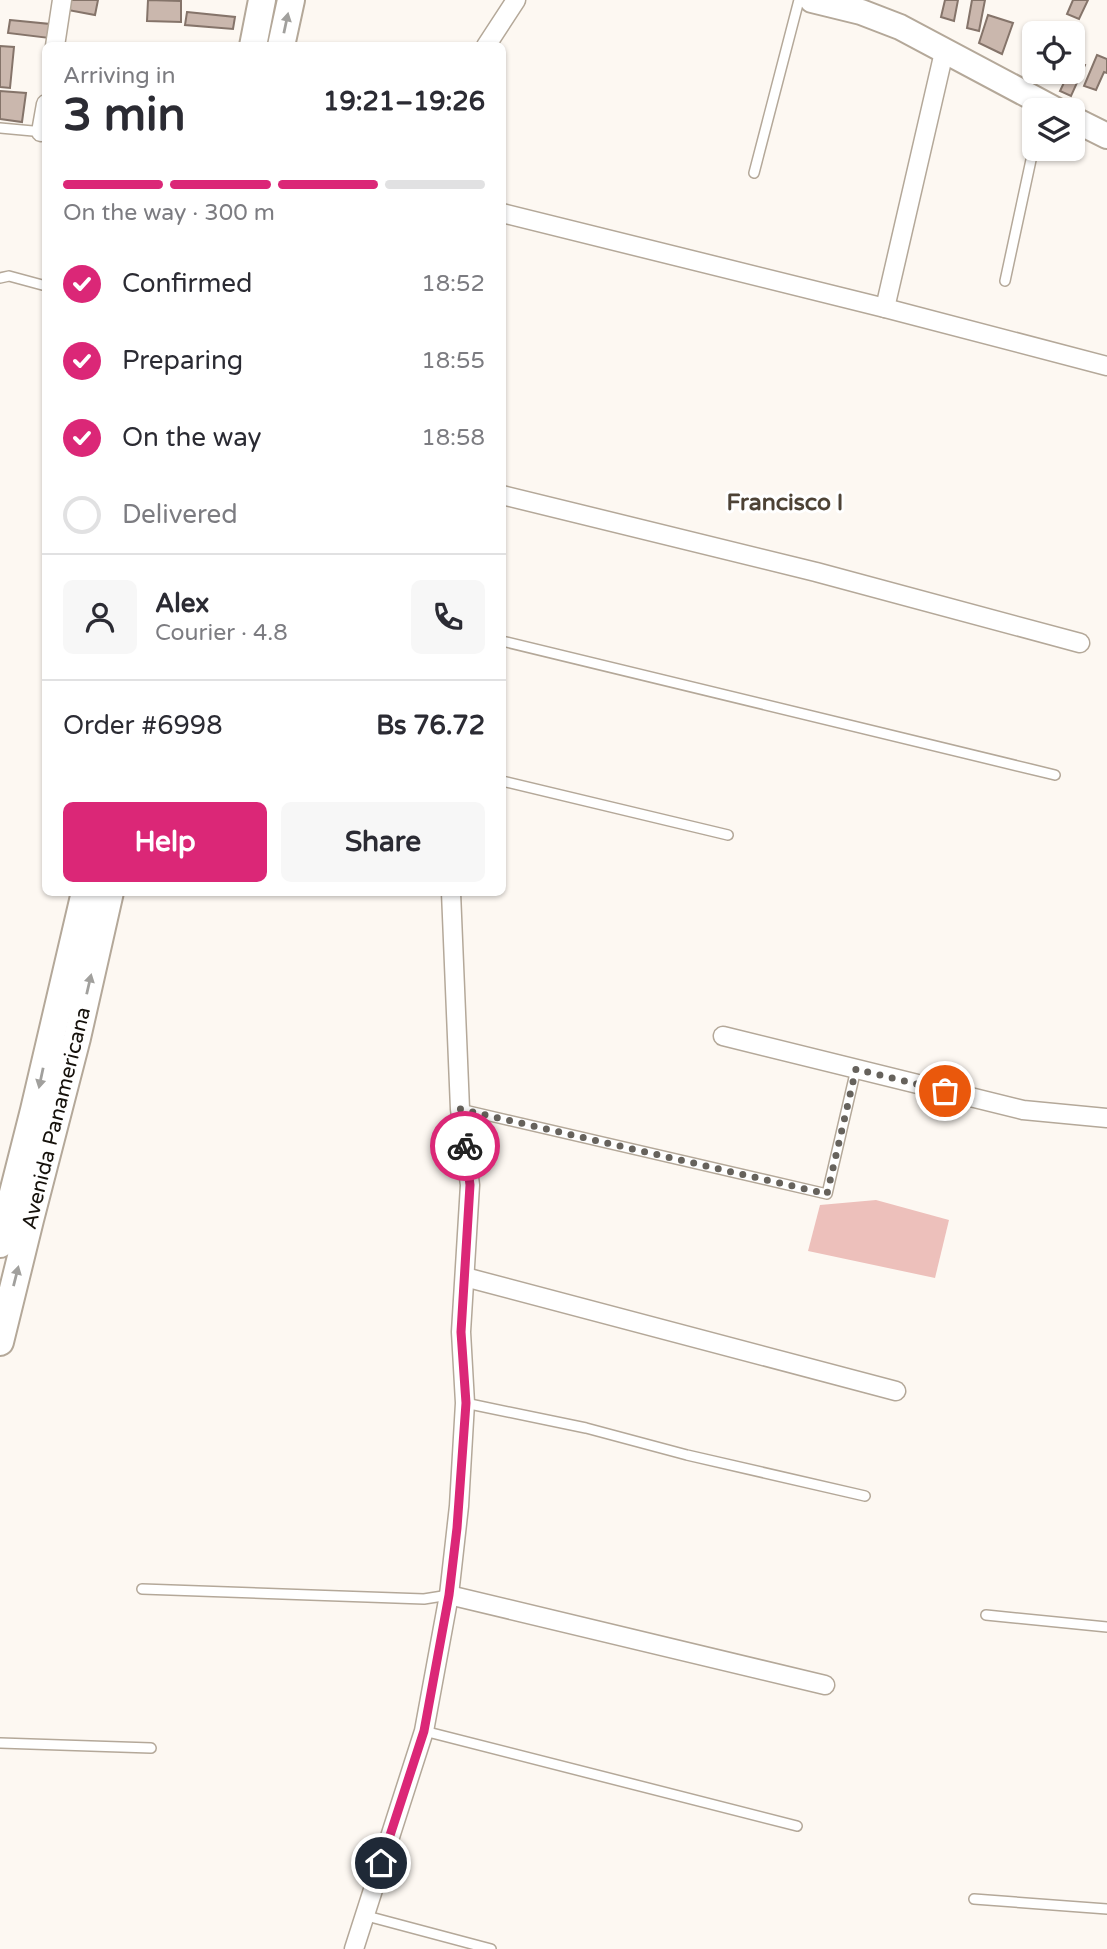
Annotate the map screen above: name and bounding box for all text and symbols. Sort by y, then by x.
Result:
one-way arrow [280,12,291,34]
map controls [1022,21,1085,161]
button: locate [1022,21,1085,84]
text: Arriving in [63,62,176,90]
text: 19:21–19:26 [323,86,485,117]
text: 3 min [63,88,186,143]
button: layers [1022,98,1085,161]
text: On the way · 300 m [63,199,275,227]
icon: check [63,265,101,303]
text: Confirmed [122,268,252,299]
text: 18:52 [421,270,485,298]
icon: check [63,342,101,380]
text: Preparing [122,345,243,376]
text: 18:55 [421,347,485,375]
icon: check [63,419,101,457]
text: On the way [122,422,262,453]
text: 18:58 [421,424,485,452]
district label: Francisco I [727,489,843,517]
text: Delivered [122,499,238,530]
button: person [63,580,137,654]
button: phone [411,580,485,654]
text: Alex [155,588,209,619]
text: Courier · 4.8 [155,619,288,647]
text: Order #6998 [63,710,223,741]
text: Bs 76.72 [376,710,485,741]
button: Help [63,802,267,882]
button: Share [281,802,485,882]
one-way arrow [84,973,95,995]
street label: Avenida Panamericana [17,1004,96,1232]
pin [915,1061,975,1121]
one-way arrow [36,1067,47,1089]
icon: bag [926,1072,964,1110]
courier [430,1111,500,1181]
icon: bike [446,1127,484,1165]
one-way arrow [11,1265,22,1287]
pin [351,1833,411,1893]
icon: home [362,1844,400,1882]

